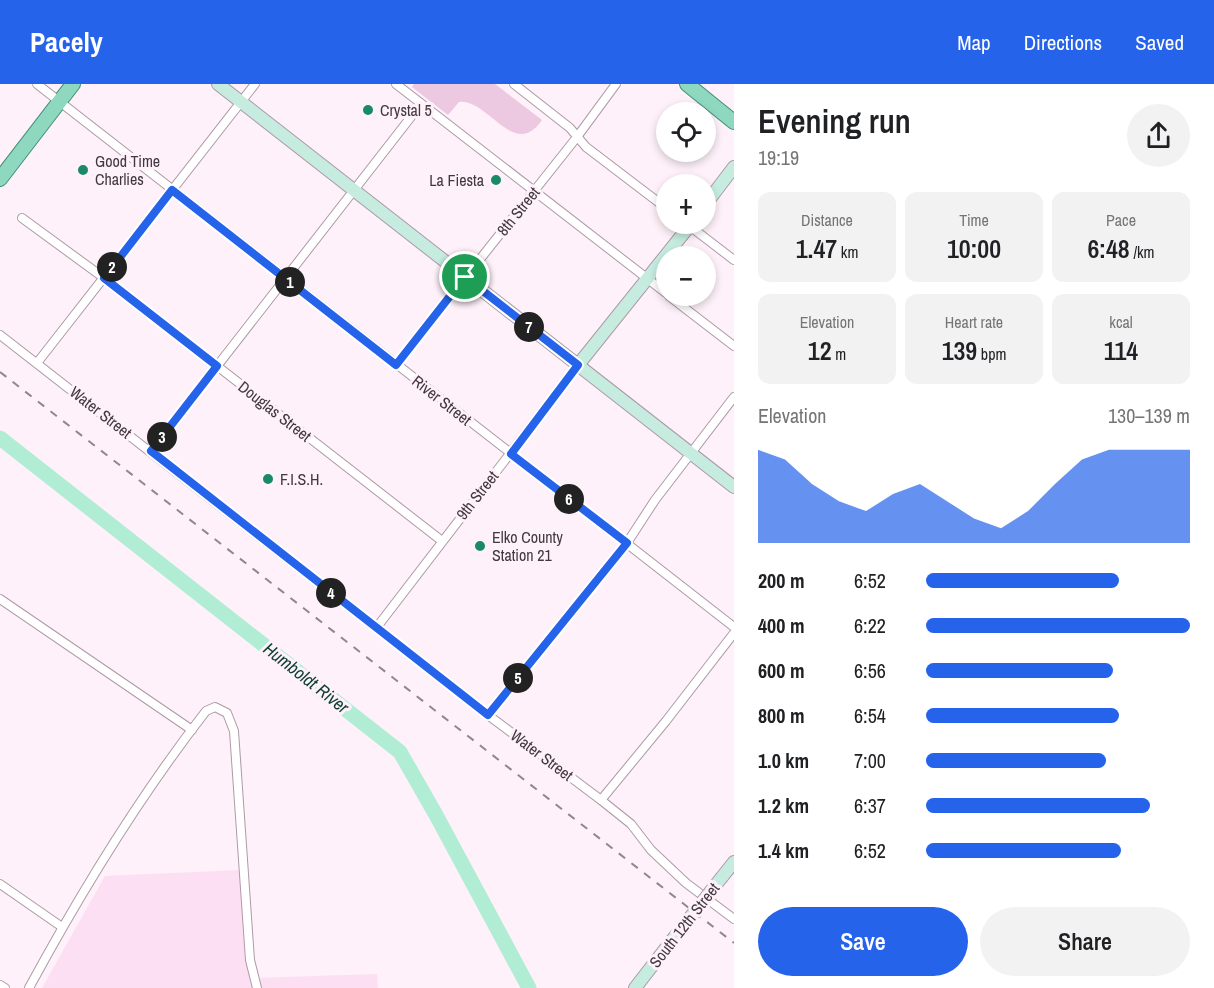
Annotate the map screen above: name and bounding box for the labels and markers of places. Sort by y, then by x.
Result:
place label: Crystal 5 [380,99,432,121]
marker: Crystal 5 [361,103,375,117]
place label: Good Time Charlies [95,150,160,190]
marker: Good Time Charlies [76,163,90,177]
place label: La Fiesta [429,169,485,191]
marker: La Fiesta [489,173,503,187]
pin [439,251,490,302]
pin: 2 [97,252,127,282]
pin: 1 [275,267,305,297]
pin: 7 [514,312,544,342]
pin: 3 [147,422,177,452]
place label: F.I.S.H. [280,468,323,490]
marker: F.I.S.H. [261,472,275,486]
pin: 6 [554,484,584,514]
place label: Elko County Station 21 [492,526,563,566]
marker: Elko County Station 21 [473,539,487,553]
pin: 4 [316,578,346,608]
pin: 5 [503,663,533,693]

